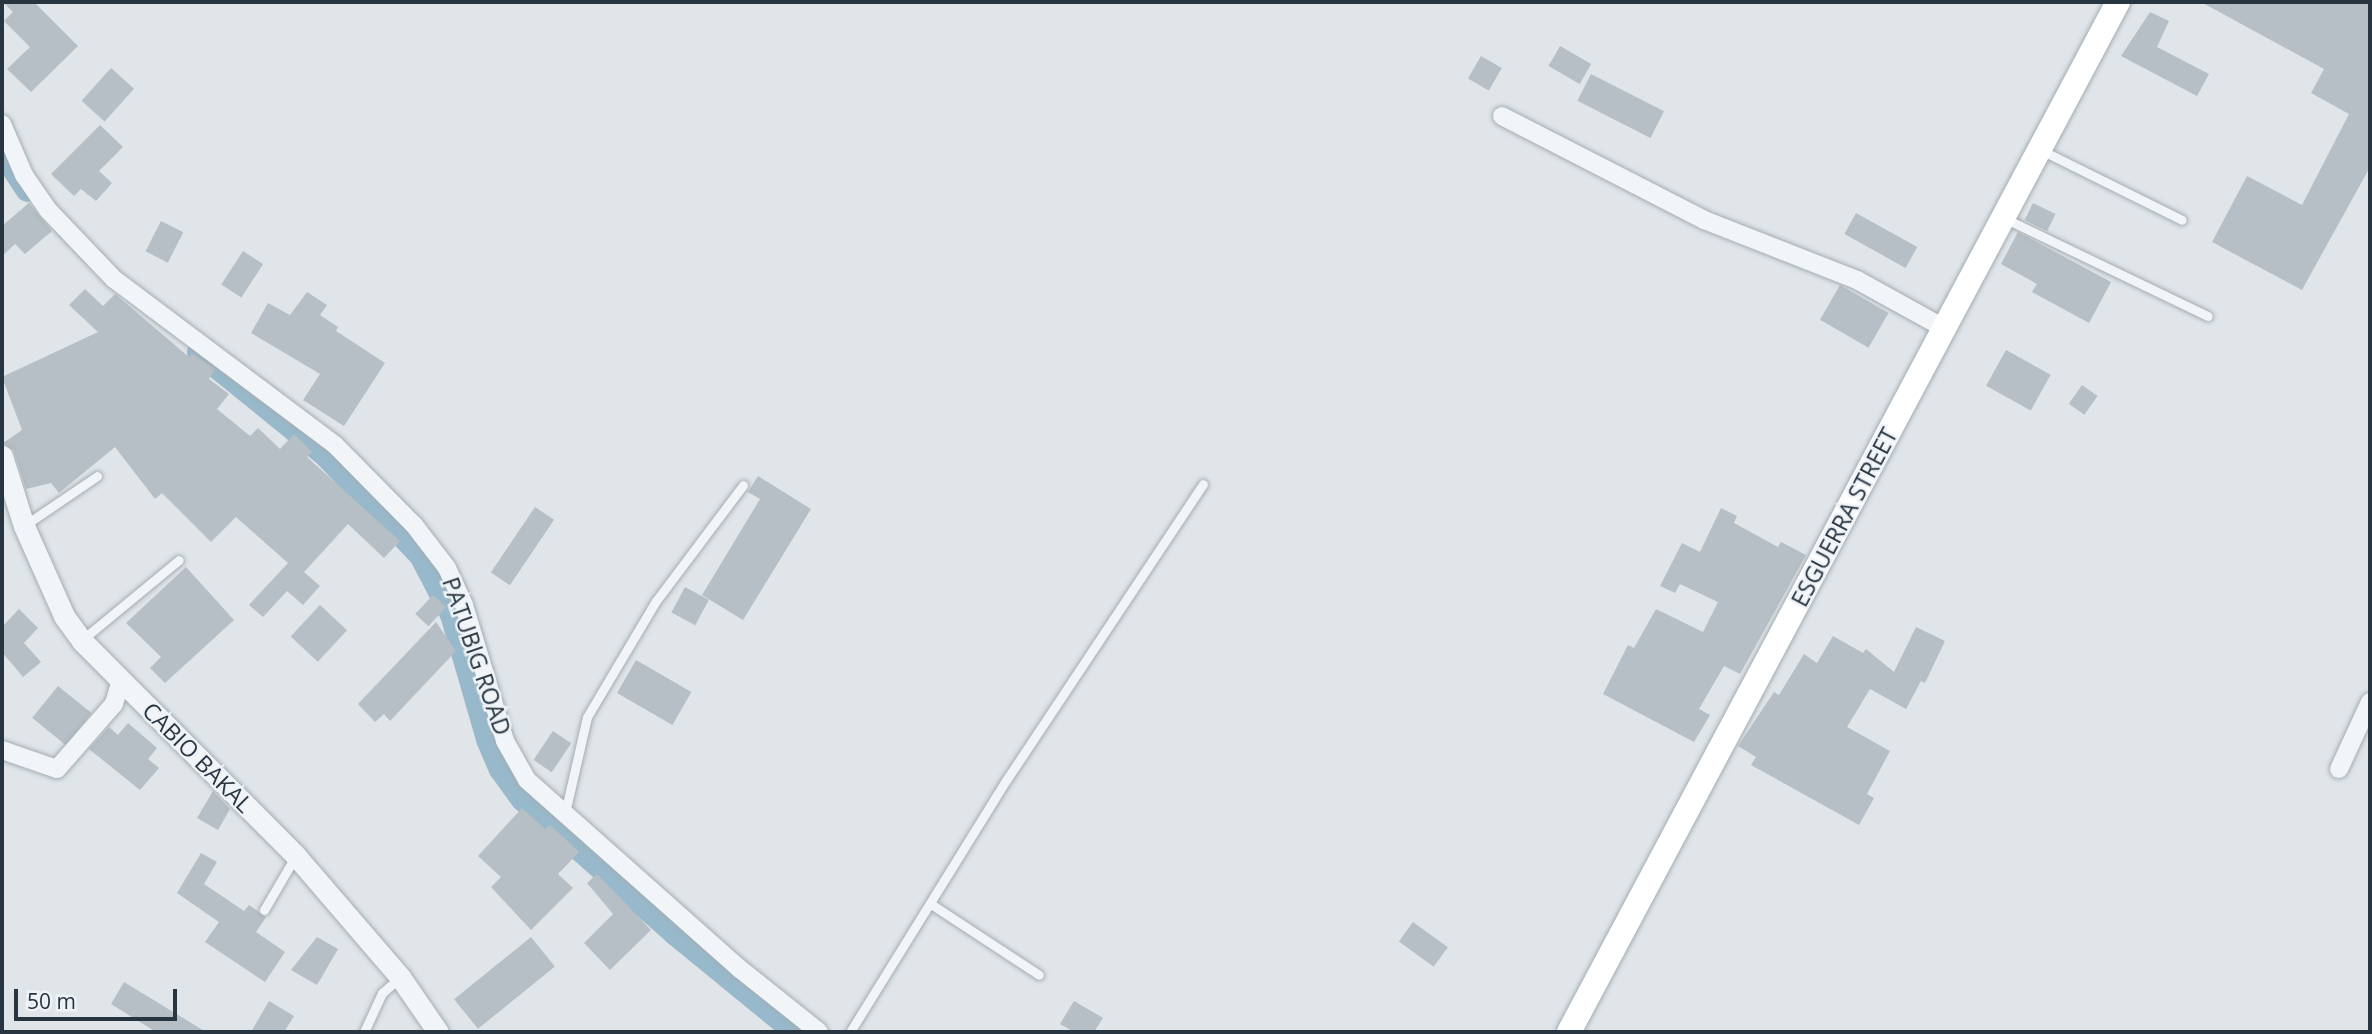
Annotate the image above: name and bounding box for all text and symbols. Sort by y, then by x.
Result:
street label: ESGUERRA STREET [1785,423,1903,611]
street label: PATUBIG ROAD [437,573,517,739]
street label: CABIO BAKAL [137,696,259,818]
scale bar [18,974,180,1018]
text: 50 m [27,987,76,1015]

